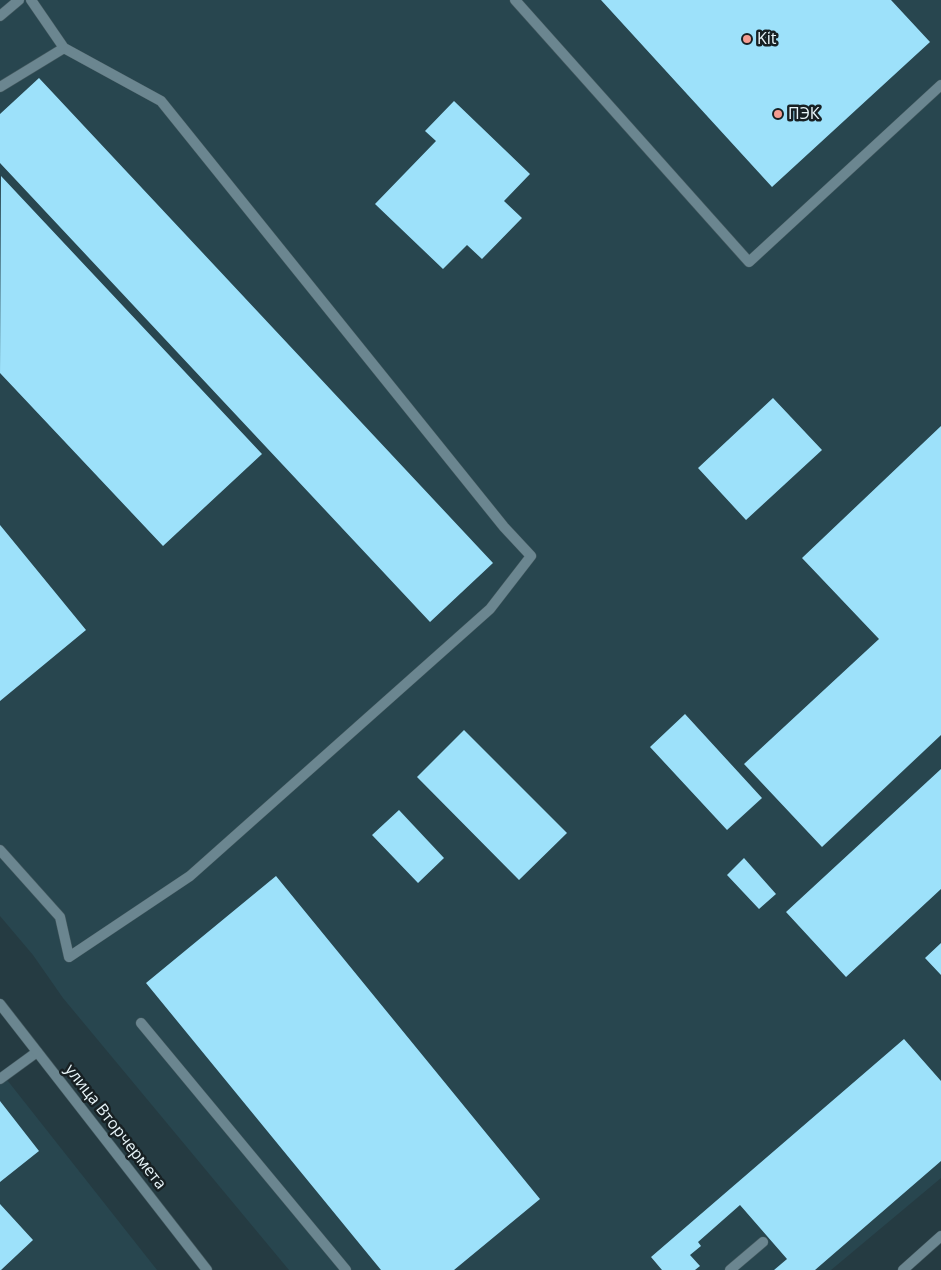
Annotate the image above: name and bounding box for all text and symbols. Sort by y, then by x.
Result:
place label: Kit [757,29,777,49]
marker: Kit [741,33,753,45]
place label: ПЭК [788,104,819,124]
marker: ПЭК [772,108,784,120]
street label: улица Вторчермета [60,1061,170,1193]

